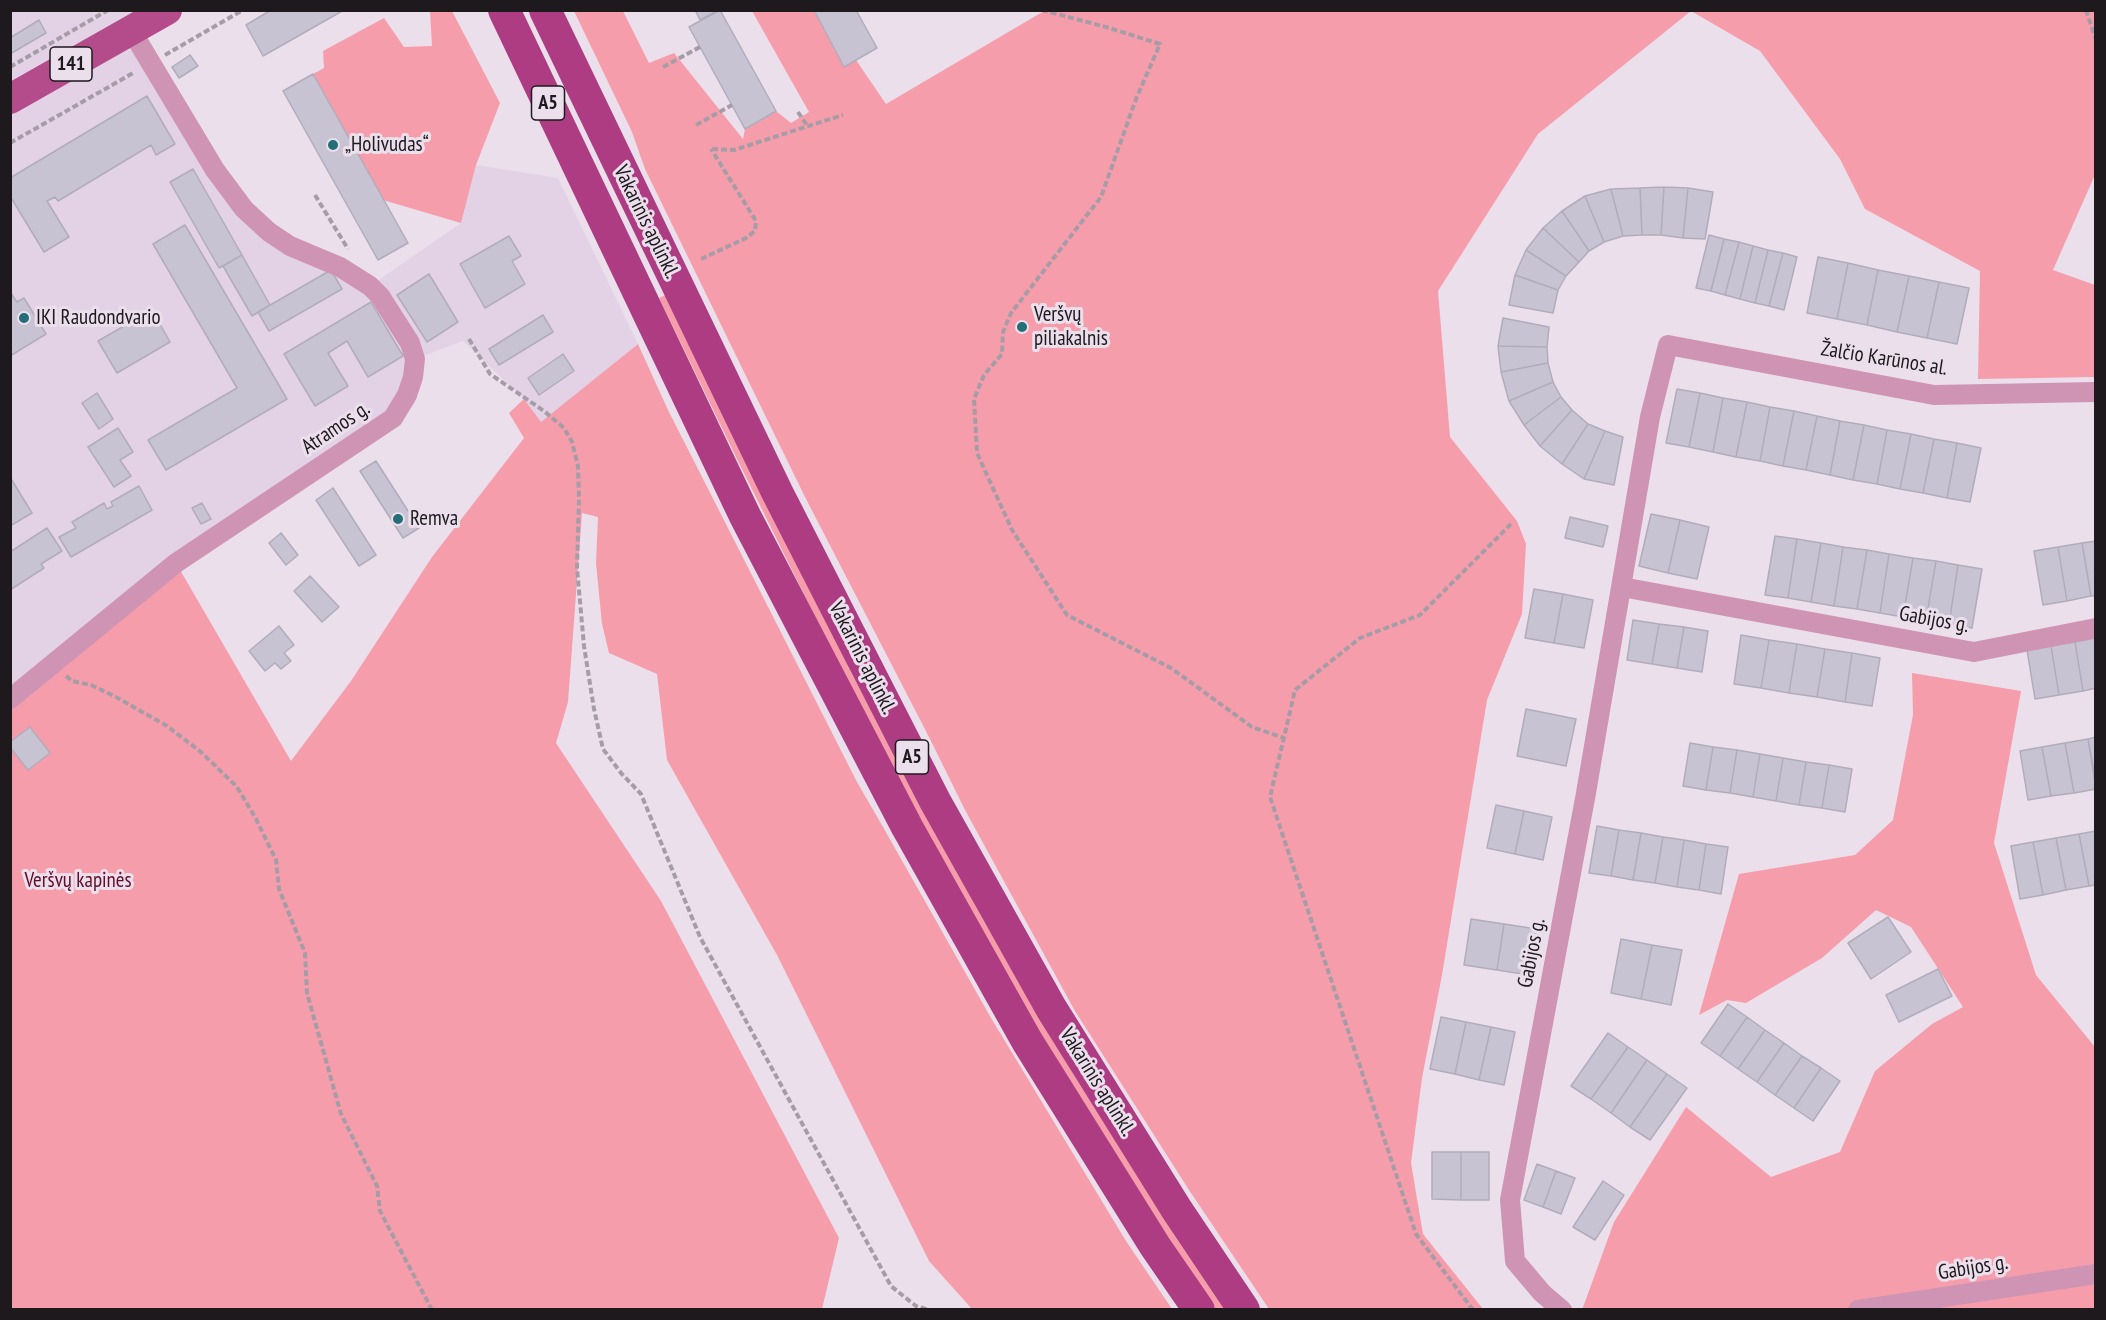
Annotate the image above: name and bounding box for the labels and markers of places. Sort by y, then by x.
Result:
place label: „Holivudas“ [345,132,429,158]
marker: „Holivudas“ [326,138,340,152]
place label: Veršvų piliakalnis [1034,302,1108,352]
place label: IKI Raudondvario [36,305,161,331]
marker: IKI Raudondvario [17,311,31,325]
marker: Veršvų piliakalnis [1015,320,1029,334]
place label: Remva [410,506,458,532]
marker: Remva [391,512,405,526]

